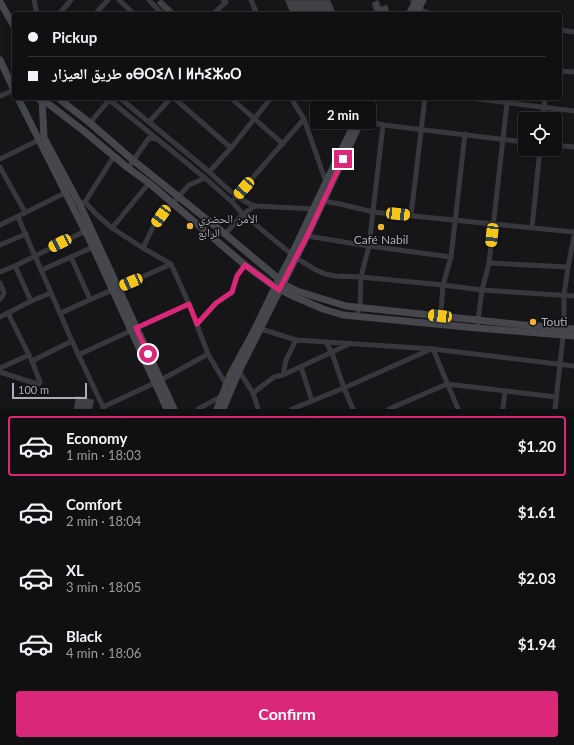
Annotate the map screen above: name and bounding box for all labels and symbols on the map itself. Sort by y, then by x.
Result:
callout: 2 min [310,101,376,129]
route end [334,150,352,168]
car [232,175,256,201]
car [149,203,173,229]
car [385,207,411,221]
place label: الأمن الحضري الرابع [198,211,258,240]
marker: الأمن الحضري الرابع [185,221,195,231]
marker: Café Nabil [376,222,386,232]
car [485,222,499,248]
car [47,232,73,254]
place label: Café Nabil [354,232,408,247]
car [118,272,144,292]
car [427,309,453,323]
place label: Touti [541,314,568,329]
marker: Touti [528,317,538,327]
route start [139,345,157,363]
scale bar [12,381,87,400]

